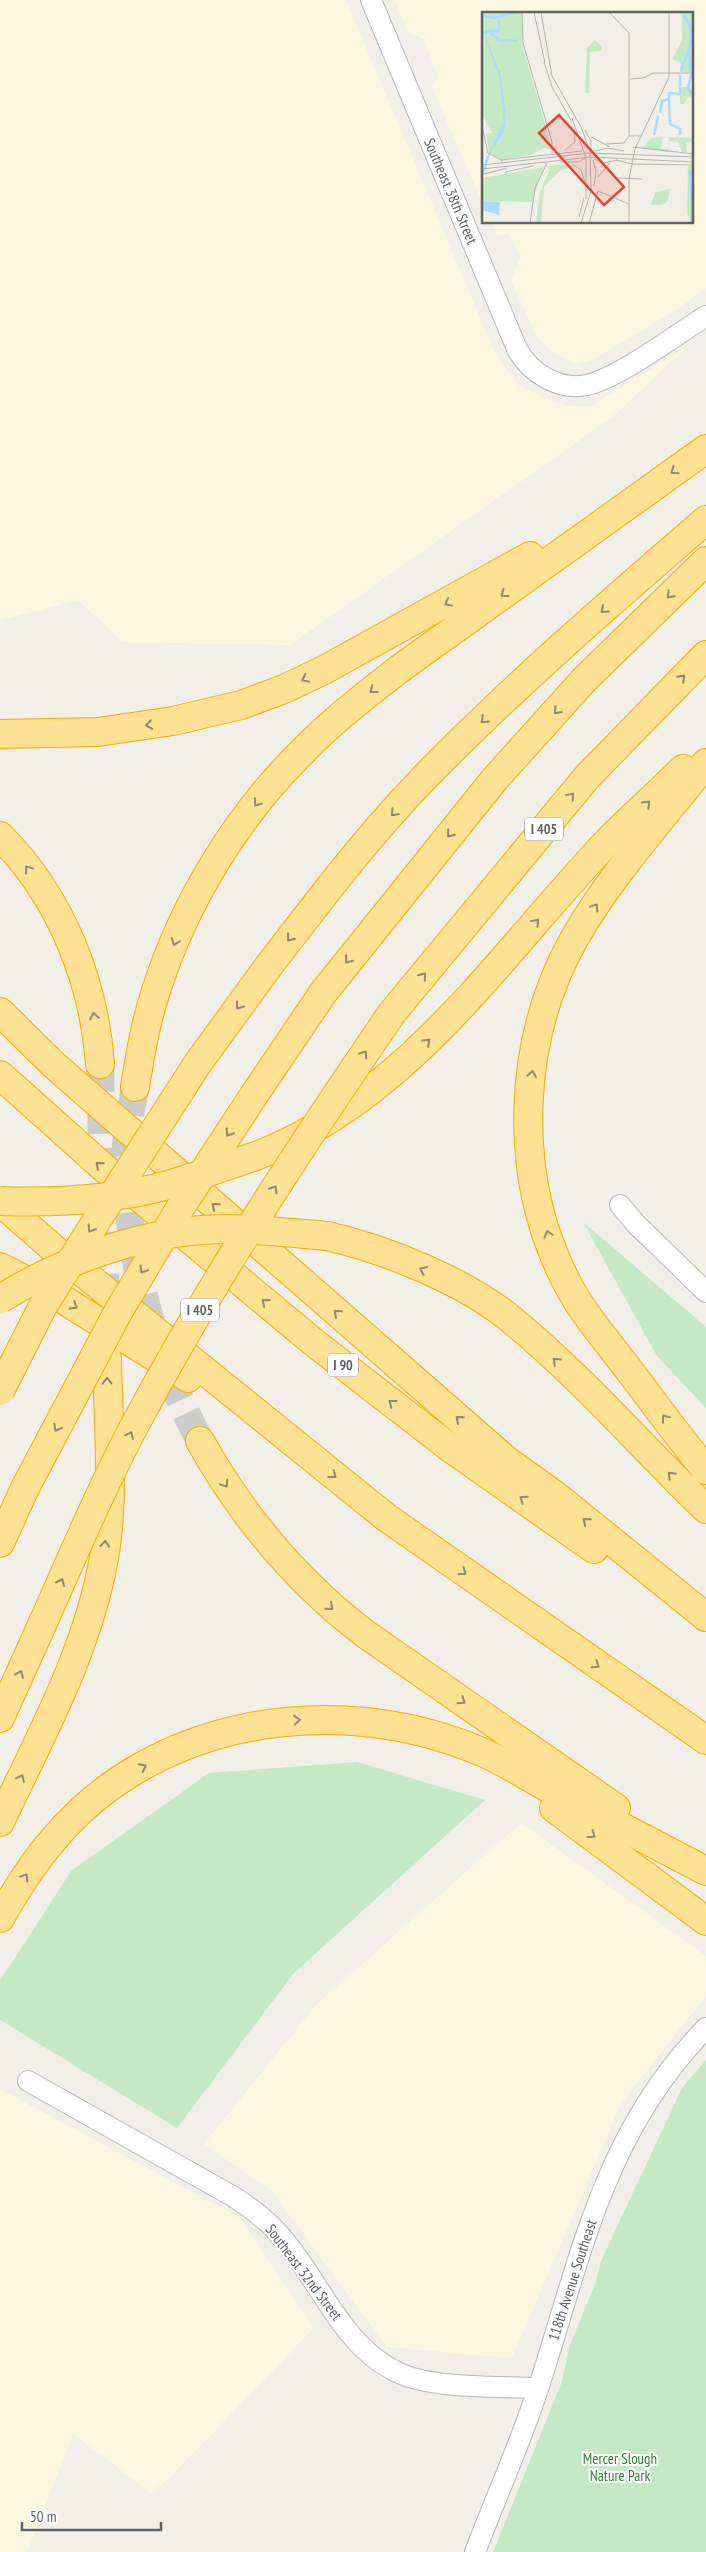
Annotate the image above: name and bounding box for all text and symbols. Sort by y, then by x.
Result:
inset map [482,12,694,224]
street label: Southeast 38th Street [420,135,482,247]
one-way arrow [671,465,680,474]
one-way arrow [501,588,510,596]
one-way arrow [667,589,676,598]
one-way arrow [444,596,453,606]
one-way arrow [600,604,609,613]
one-way arrow [301,673,310,683]
one-way arrow [677,675,686,684]
one-way arrow [370,684,379,692]
one-way arrow [553,705,562,714]
one-way arrow [481,714,490,723]
one-way arrow [145,719,154,729]
one-way arrow [565,793,574,802]
one-way arrow [254,797,263,807]
one-way arrow [642,801,651,810]
one-way arrow [391,807,400,816]
road number: I 405 [525,818,563,841]
one-way arrow [447,828,456,837]
one-way arrow [25,865,34,875]
one-way arrow [589,904,598,913]
one-way arrow [531,919,540,928]
one-way arrow [288,932,296,941]
one-way arrow [171,937,181,946]
one-way arrow [346,954,354,963]
one-way arrow [417,972,426,981]
one-way arrow [236,1000,245,1010]
one-way arrow [90,1011,100,1020]
one-way arrow [421,1039,430,1048]
one-way arrow [358,1050,367,1060]
one-way arrow [526,1070,536,1078]
one-way arrow [226,1127,236,1136]
one-way arrow [96,1161,105,1170]
one-way arrow [267,1185,277,1194]
one-way arrow [211,1202,220,1211]
one-way arrow [88,1223,97,1233]
one-way arrow [543,1230,553,1239]
one-way arrow [139,1265,149,1274]
one-way arrow [419,1265,428,1276]
road number: I 405 [181,1298,219,1322]
one-way arrow [261,1298,270,1307]
one-way arrow [69,1300,78,1309]
one-way arrow [334,1310,343,1318]
road number: I 90 [328,1354,358,1376]
one-way arrow [553,1358,562,1367]
one-way arrow [102,1377,112,1385]
one-way arrow [389,1400,398,1408]
one-way arrow [663,1415,671,1424]
one-way arrow [456,1416,465,1425]
one-way arrow [53,1423,63,1432]
one-way arrow [124,1431,134,1440]
one-way arrow [327,1469,336,1477]
one-way arrow [668,1472,677,1481]
one-way arrow [219,1478,228,1487]
one-way arrow [519,1496,529,1505]
one-way arrow [583,1518,592,1526]
one-way arrow [99,1540,110,1548]
one-way arrow [457,1566,467,1575]
one-way arrow [54,1578,65,1587]
one-way arrow [325,1601,334,1610]
one-way arrow [591,1659,600,1668]
one-way arrow [13,1670,24,1679]
one-way arrow [456,1695,466,1704]
one-way arrow [293,1715,301,1726]
one-way arrow [138,1763,147,1773]
one-way arrow [15,1774,25,1783]
one-way arrow [586,1829,596,1838]
one-way arrow [19,1873,28,1882]
street label: 118th Avenue Southeast [543,2217,601,2343]
street label: Southeast 32nd Street [262,2220,346,2324]
park label: Mercer Slough Nature Park [583,2449,657,2485]
scale bar [22,2500,161,2532]
text: 50 m [30,2507,56,2526]

